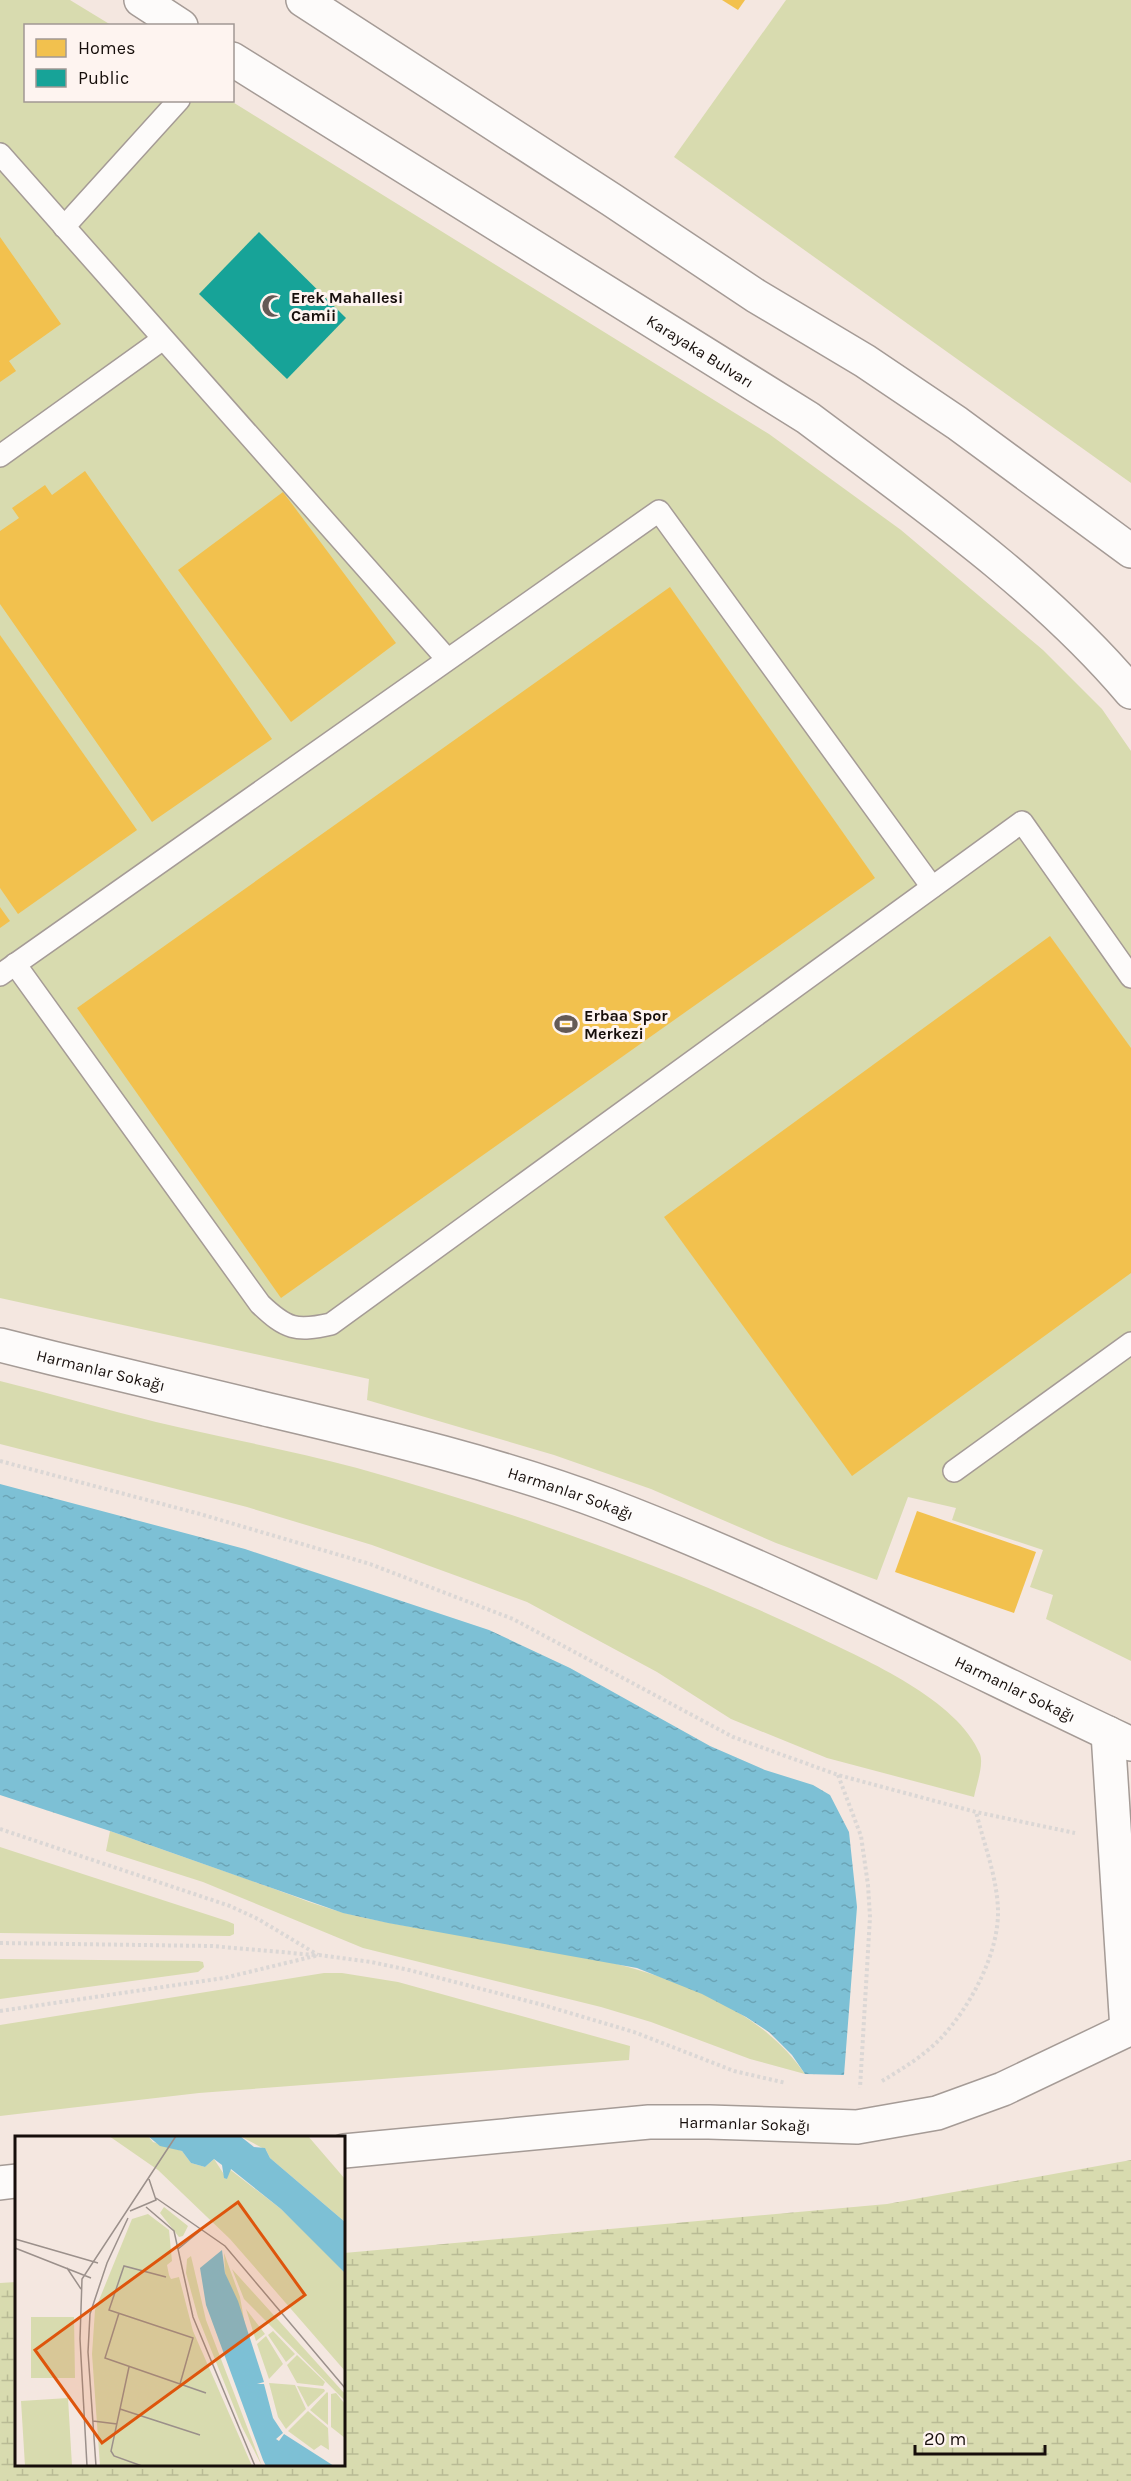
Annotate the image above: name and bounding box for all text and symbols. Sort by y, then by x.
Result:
legend [24,24,234,102]
text: Homes [78,37,135,59]
text: Public [78,67,129,89]
place label: Erek Mahallesi Camii [291,288,403,325]
mosque icon: Erek Mahallesi Camii [260,293,286,319]
street label: Karayaka Bulvarı [643,310,758,391]
place label: Erbaa Spor Merkezi [584,1006,668,1043]
sports icon: Erbaa Spor Merkezi [553,1011,579,1037]
street label: Harmanlar Sokağı [35,1345,167,1394]
street label: Harmanlar Sokağı [506,1462,636,1524]
street label: Harmanlar Sokağı [952,1651,1079,1726]
street label: Harmanlar Sokağı [679,2112,811,2135]
inset map [15,2136,345,2466]
scale bar [915,2418,1046,2456]
text: 20 m [924,2428,966,2450]

